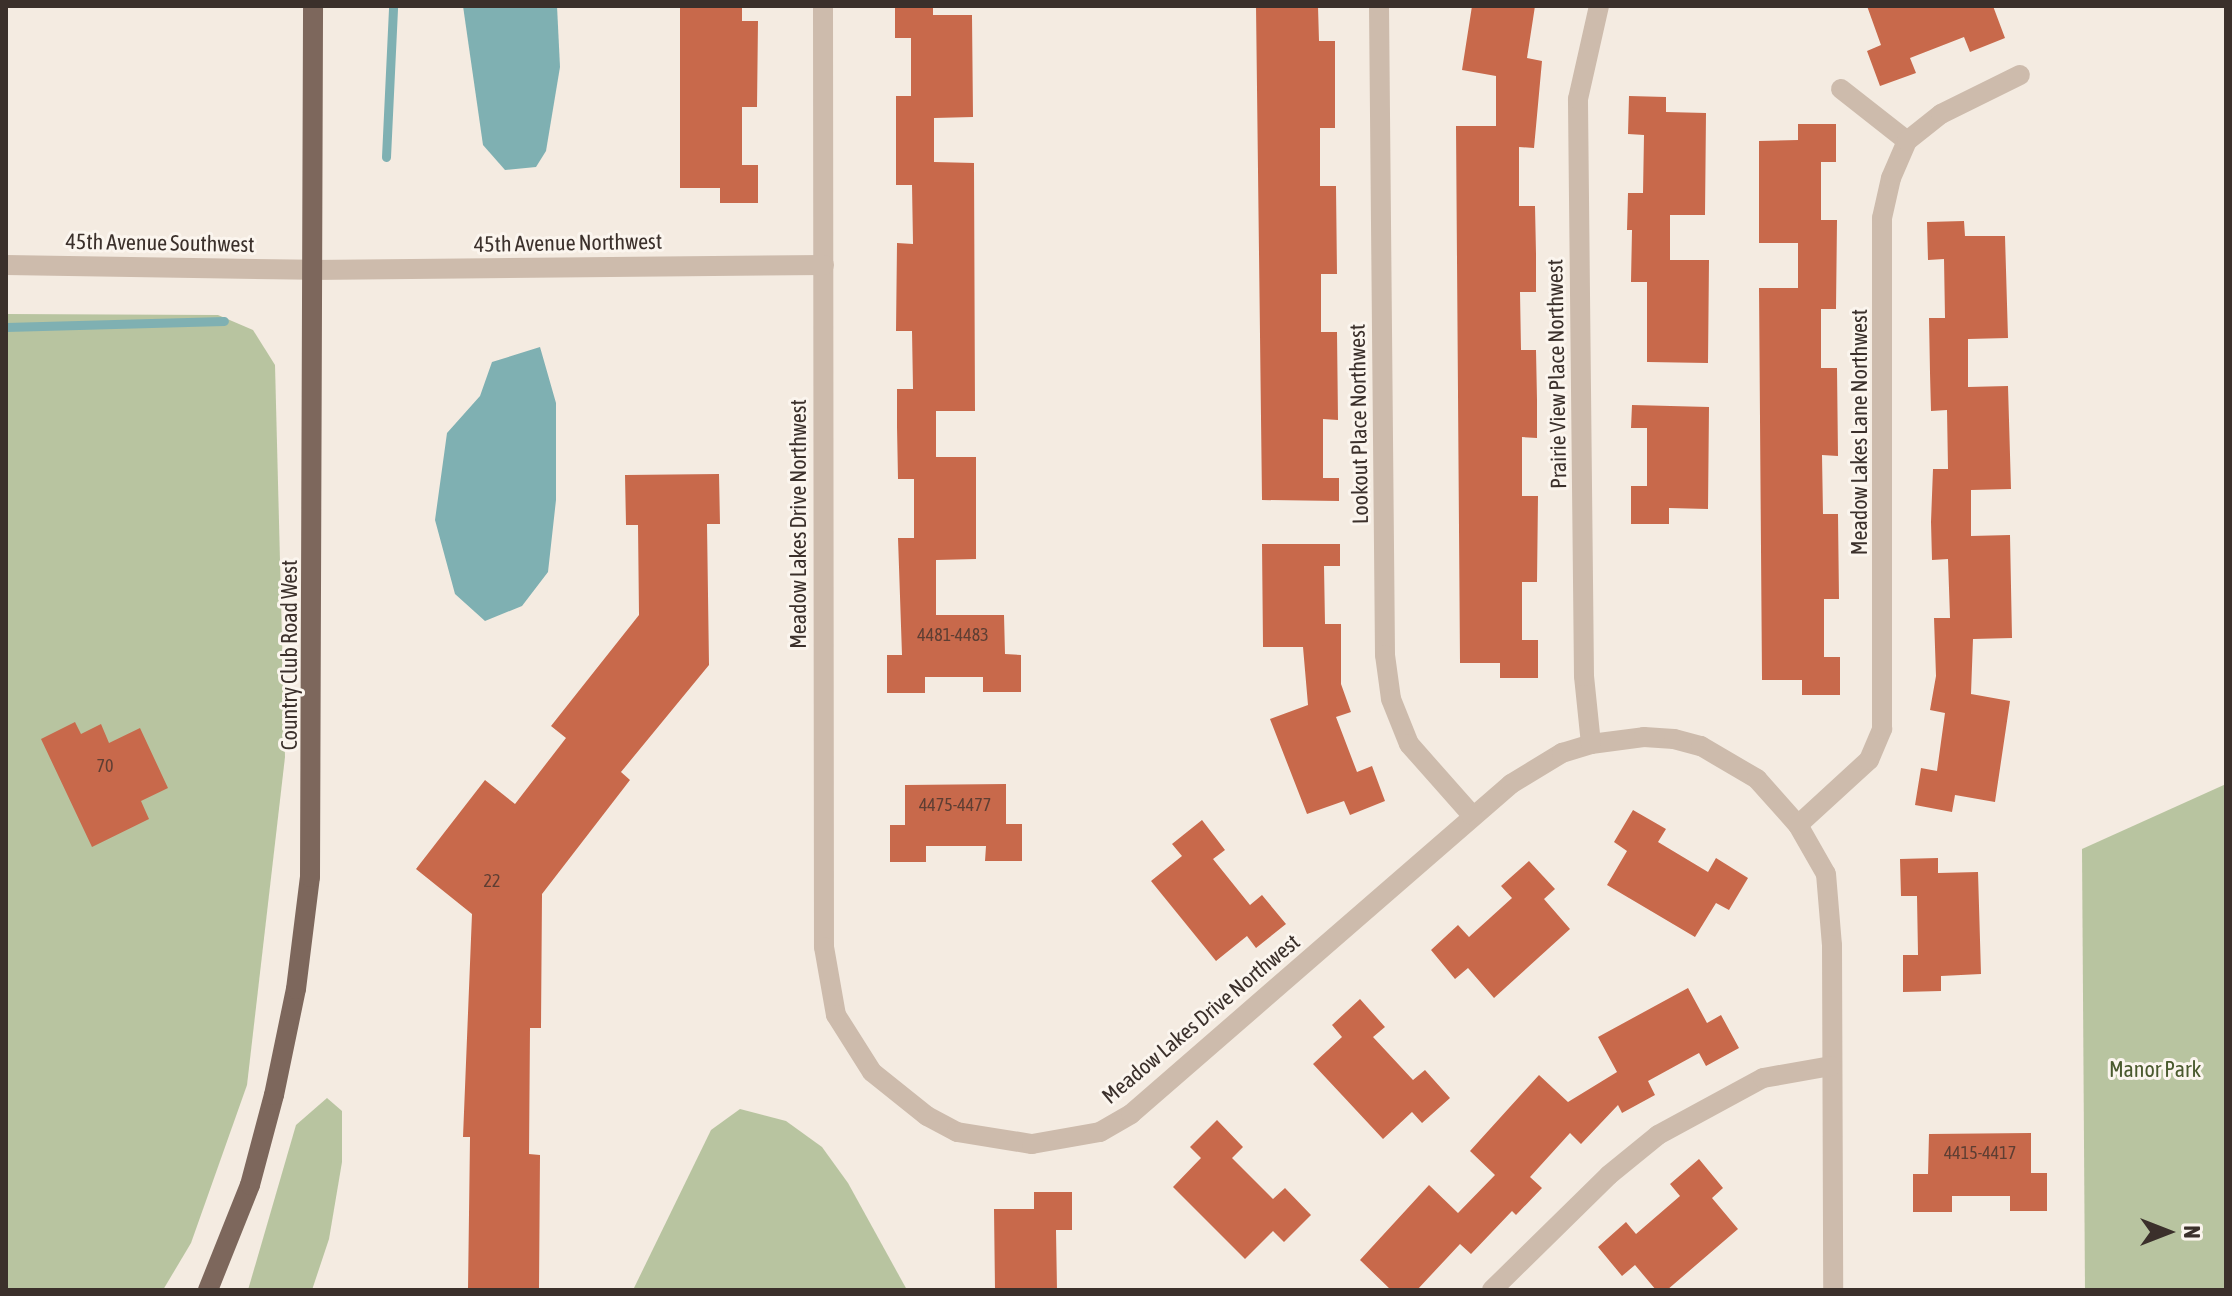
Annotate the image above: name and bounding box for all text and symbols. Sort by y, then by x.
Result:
street label: 45th Avenue Southwest [65,228,255,258]
street label: 45th Avenue Northwest [474,228,662,258]
street label: Prairie View Place Northwest [1542,259,1572,489]
street label: Meadow Lakes Lane Northwest [1847,309,1873,555]
street label: Lookout Place Northwest [1344,324,1374,524]
street label: Meadow Lakes Drive Northwest [786,399,812,649]
street label: Country Club Road West [277,560,303,750]
house number: 4481-4483 [917,624,989,646]
house number: 70 [97,755,113,777]
house number: 4475-4477 [919,794,991,816]
house number: 22 [484,870,500,892]
street label: Meadow Lakes Drive Northwest [1097,929,1305,1109]
park label: Manor Park [2109,1057,2201,1083]
house number: 4415-4417 [1944,1142,2016,1164]
north arrow [2128,1192,2208,1272]
text: N [2179,1226,2205,1238]

